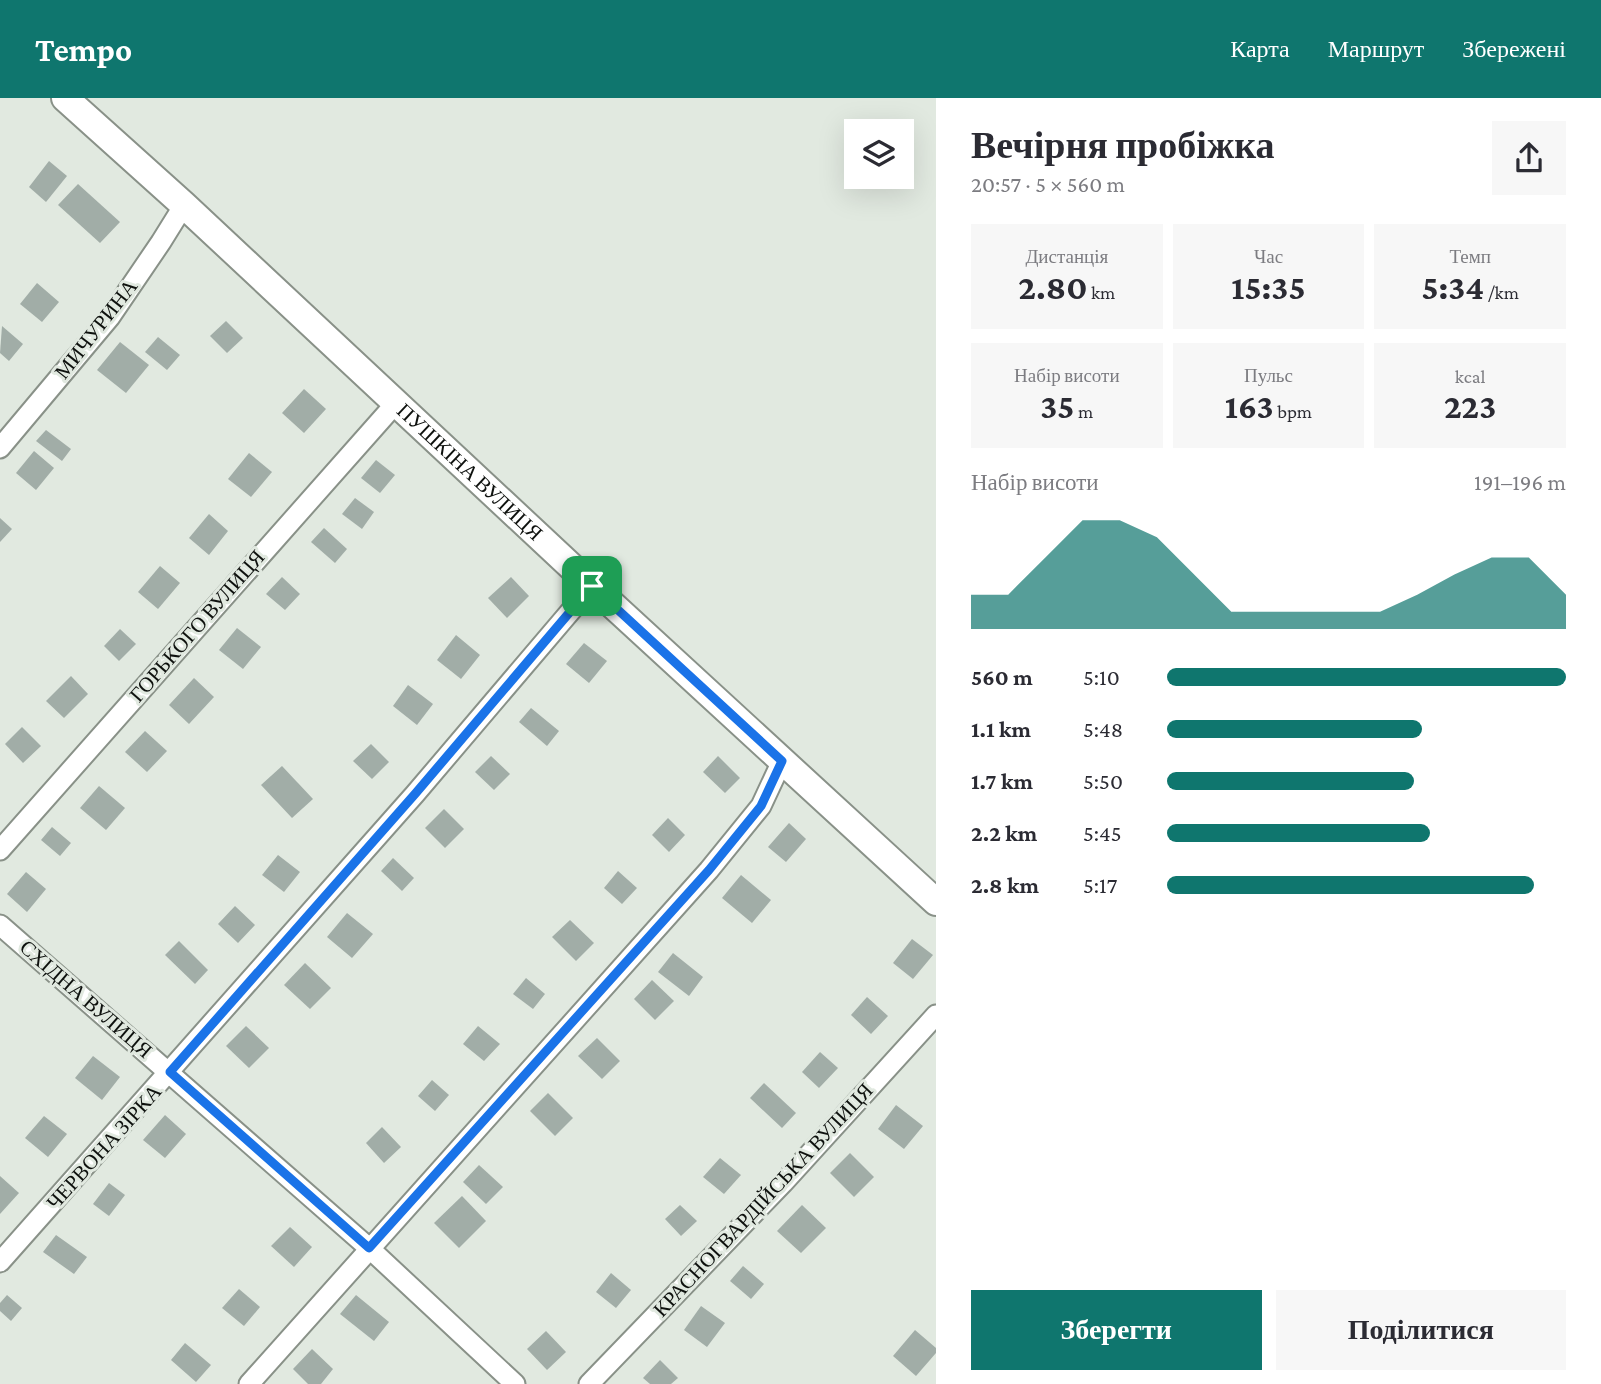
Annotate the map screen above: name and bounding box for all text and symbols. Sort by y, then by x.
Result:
text: Tempo [35,31,132,68]
text: Карта [1230,35,1290,62]
text: Маршрут [1328,35,1424,62]
text: Збережені [1462,35,1566,62]
map controls [844,119,914,189]
button: layers [844,119,914,189]
button: share [1492,121,1566,195]
text: Вечірня пробіжка [971,124,1275,166]
text: 20:57 · 5 × 560 m [971,171,1125,197]
text: Дистанція [1025,246,1108,267]
text: Час [1254,246,1283,267]
text: Темп [1449,246,1491,267]
text: 2.80 [1018,268,1087,307]
text: 15:35 [1231,268,1306,307]
text: 5:34 [1421,268,1484,307]
street label: МИЧУРИНА [50,274,143,383]
text: km [1087,282,1115,303]
text: /km [1484,282,1519,303]
text: Набір висоти [1014,365,1120,386]
text: Пульс [1244,365,1293,386]
text: kcal [1455,366,1485,387]
text: 35 [1040,387,1075,426]
text: 163 [1225,387,1274,426]
text: 223 [1444,387,1496,426]
street label: ПУШКІНА ВУЛИЦЯ [392,398,547,545]
text: m [1075,401,1093,422]
text: bpm [1274,401,1312,422]
text: Набір висоти [971,469,1099,495]
text: 191–196 m [1474,469,1566,495]
street label: ГОРЬКОГО ВУЛИЦЯ [125,545,269,707]
pin [562,556,622,616]
icon: arrive [573,567,611,605]
text: 560 m [971,664,1033,690]
text: 5:10 [1083,664,1120,690]
text: 1.1 km [971,716,1031,742]
text: 5:48 [1083,716,1123,742]
text: 1.7 km [971,768,1033,794]
text: 5:50 [1083,768,1123,794]
text: 2.2 km [971,820,1037,846]
text: 5:45 [1083,820,1122,846]
text: 2.8 km [971,872,1039,898]
text: 5:17 [1083,872,1117,898]
street label: СХІДНА ВУЛИЦЯ [15,935,157,1063]
street label: КРАСНОГВАРДІЙСЬКА ВУЛИЦЯ [648,1078,878,1322]
street label: ЧЕРВОНА ЗІРКА [42,1079,167,1214]
button: Зберегти [971,1290,1262,1370]
button: Поділитися [1276,1290,1566,1370]

